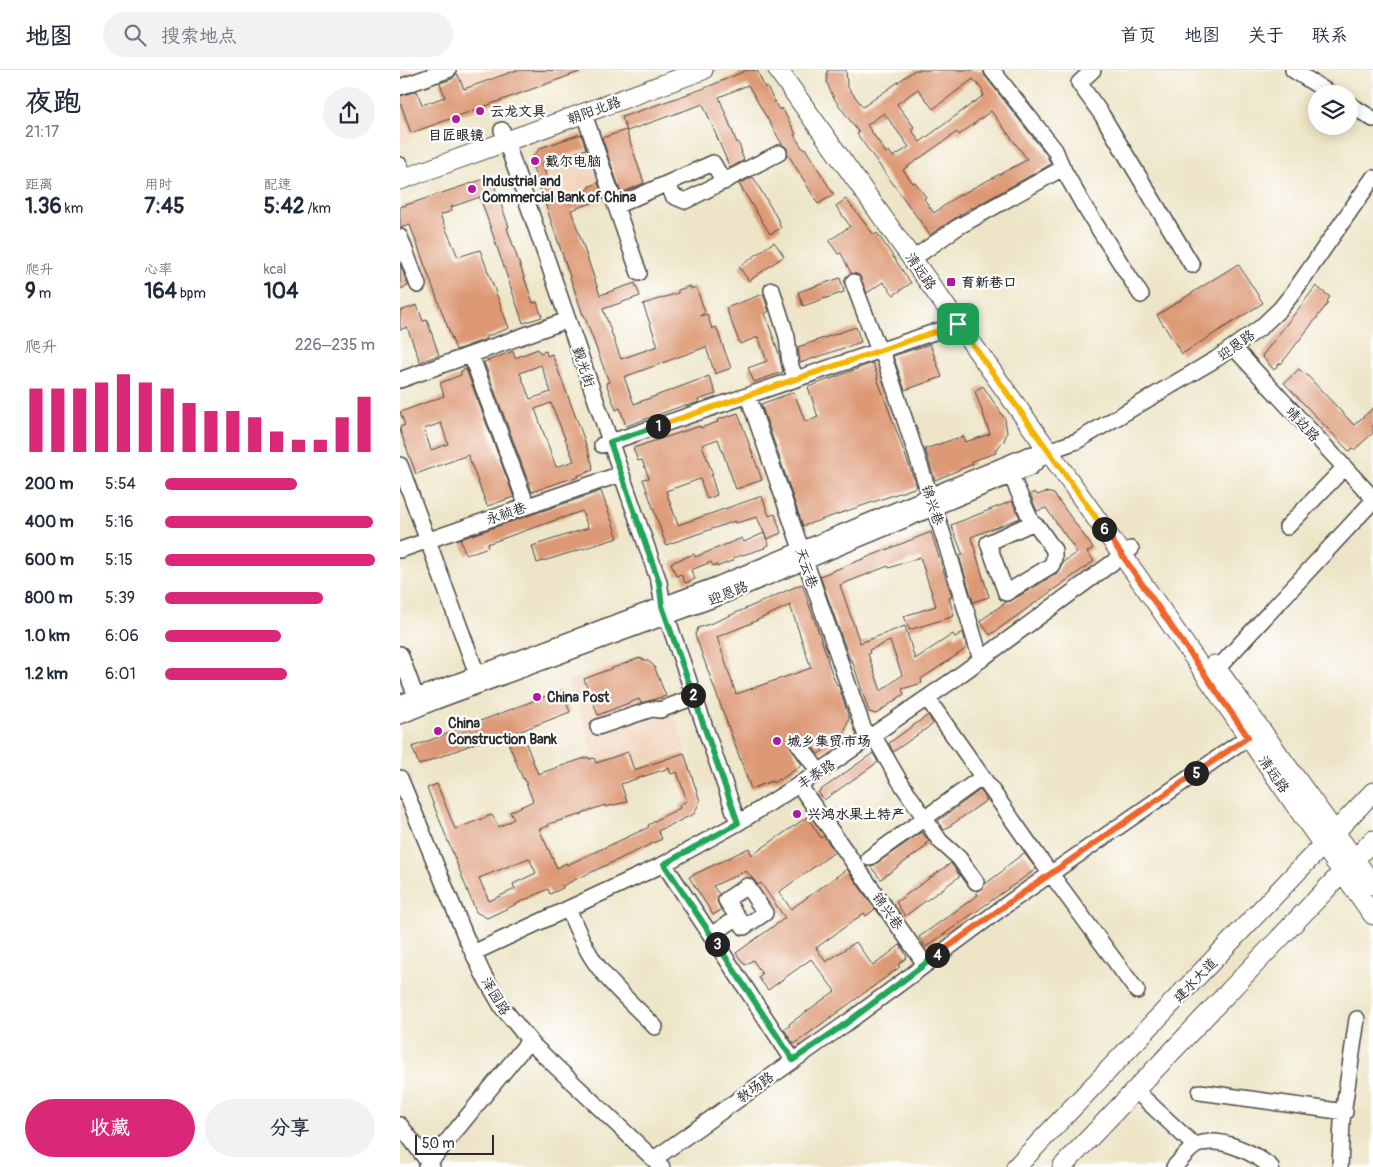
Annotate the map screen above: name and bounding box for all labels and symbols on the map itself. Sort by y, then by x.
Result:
street label: 朝阳北路 [565,93,623,128]
place label: 云龙文具 [490,103,546,120]
marker: 云龙文具 [474,105,486,117]
marker: 目匠眼镜 [450,113,462,125]
place label: 目匠眼镜 [428,127,484,144]
place label: 戴尔电脑 [545,153,601,170]
marker: 戴尔电脑 [529,155,541,167]
place label: Industrial and Commercial Bank of China [482,173,637,206]
marker: Industrial and Commercial Bank of China [466,183,478,195]
street label: 清远路 [902,249,940,293]
place label: 育新巷口 [961,274,1017,291]
marker: 育新巷口 [945,276,957,288]
pin [937,303,979,345]
street label: 迎恩路 [1214,326,1258,365]
street label: 觐光街 [569,345,598,390]
street label: 靖边路 [1282,403,1323,445]
pin: 1 [646,414,670,438]
street label: 锦兴巷 [918,483,948,529]
street label: 永祯巷 [484,498,530,528]
pin: 6 [1092,516,1116,542]
street label: 天云巷 [792,546,822,592]
street label: 迎恩路 [706,578,751,609]
pin: 2 [680,682,706,708]
place label: China Post [547,689,610,706]
marker: China Post [531,691,543,703]
place label: China Construction Bank [448,715,557,748]
marker: China Construction Bank [432,725,444,737]
place label: 城乡集贸市场 [787,733,871,750]
marker: 城乡集贸市场 [771,735,783,747]
street label: 清远路 [1255,752,1293,796]
street label: 丰泰路 [794,756,839,793]
pin: 5 [1184,760,1208,786]
place label: 兴鸿水果土特产 [807,806,905,823]
marker: 兴鸿水果土特产 [791,808,803,820]
street label: 锦兴巷 [869,889,907,934]
pin: 3 [704,932,730,956]
pin: 4 [924,942,950,968]
street label: 建水大道 [1170,954,1221,1006]
street label: 泽园路 [477,974,514,1019]
street label: 教场路 [733,1068,777,1107]
scale bar [415,1132,494,1155]

